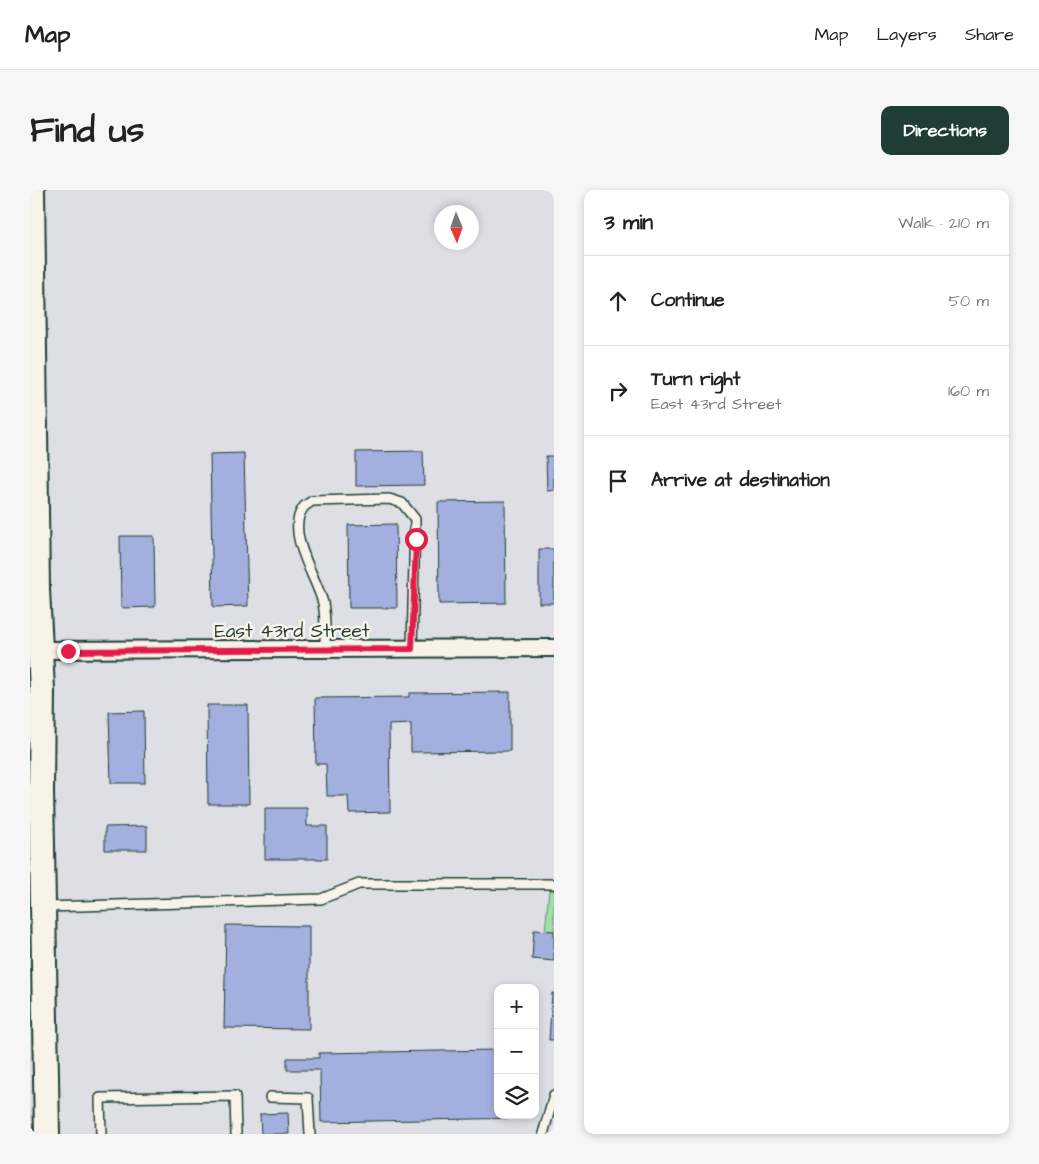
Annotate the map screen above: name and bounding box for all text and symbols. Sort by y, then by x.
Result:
text: Map [25,18,70,52]
text: Map [814,22,848,47]
text: Layers [876,22,937,47]
text: Share [965,22,1014,47]
text: Find us [30,106,144,155]
button: Directions [881,106,1009,155]
north arrow [434,205,479,250]
text: 3 min [604,208,653,237]
text: Walk · 210 m [898,212,989,234]
icon: ahead [604,287,632,315]
text: Continue [651,287,725,314]
text: 50 m [949,290,989,312]
text: Turn right [651,366,740,393]
icon: right [604,377,632,405]
text: 160 m [948,380,989,402]
text: East 43rd Street [651,393,781,415]
icon: arrive [604,467,632,495]
text: Arrive at destination [651,467,830,494]
route start [405,528,428,551]
street label: East 43rd Street [215,618,370,645]
route end [57,640,80,663]
map controls [494,984,539,1119]
button: + [494,984,539,1029]
button: − [494,1029,539,1074]
button: layers [494,1074,539,1119]

